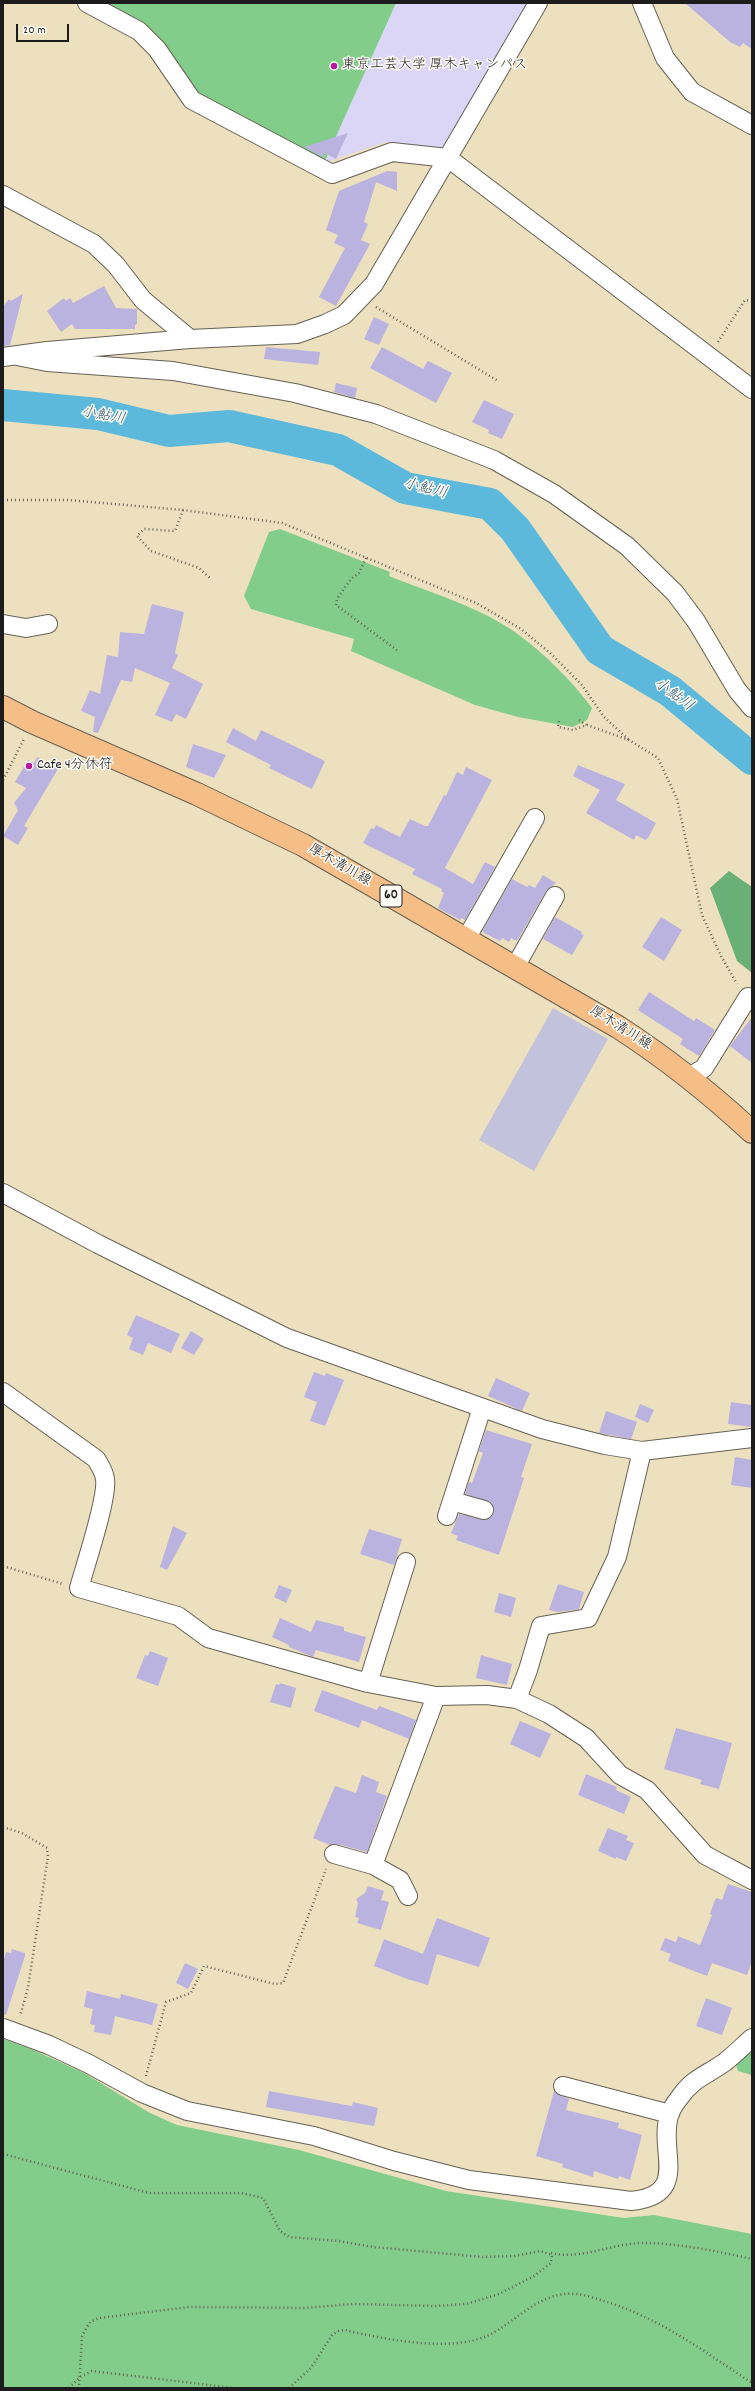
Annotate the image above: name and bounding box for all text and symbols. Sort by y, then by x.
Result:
scale bar [18,16,71,42]
text: 20 m [23,22,46,39]
place label: 東京工芸大学 厚木キャンパス [342,58,527,74]
marker: 東京工芸大学 厚木キャンパス [329,61,339,71]
water label: 小鮎川 [79,404,127,430]
water label: 小鮎川 [401,476,449,504]
water label: 小鮎川 [650,675,696,717]
place label: Cafe 4分休符 [37,758,113,774]
marker: Cafe 4分休符 [24,761,34,771]
street label: 厚木清川線 [304,841,374,891]
road number: 60 [380,885,402,907]
street label: 厚木清川線 [586,1003,654,1055]

